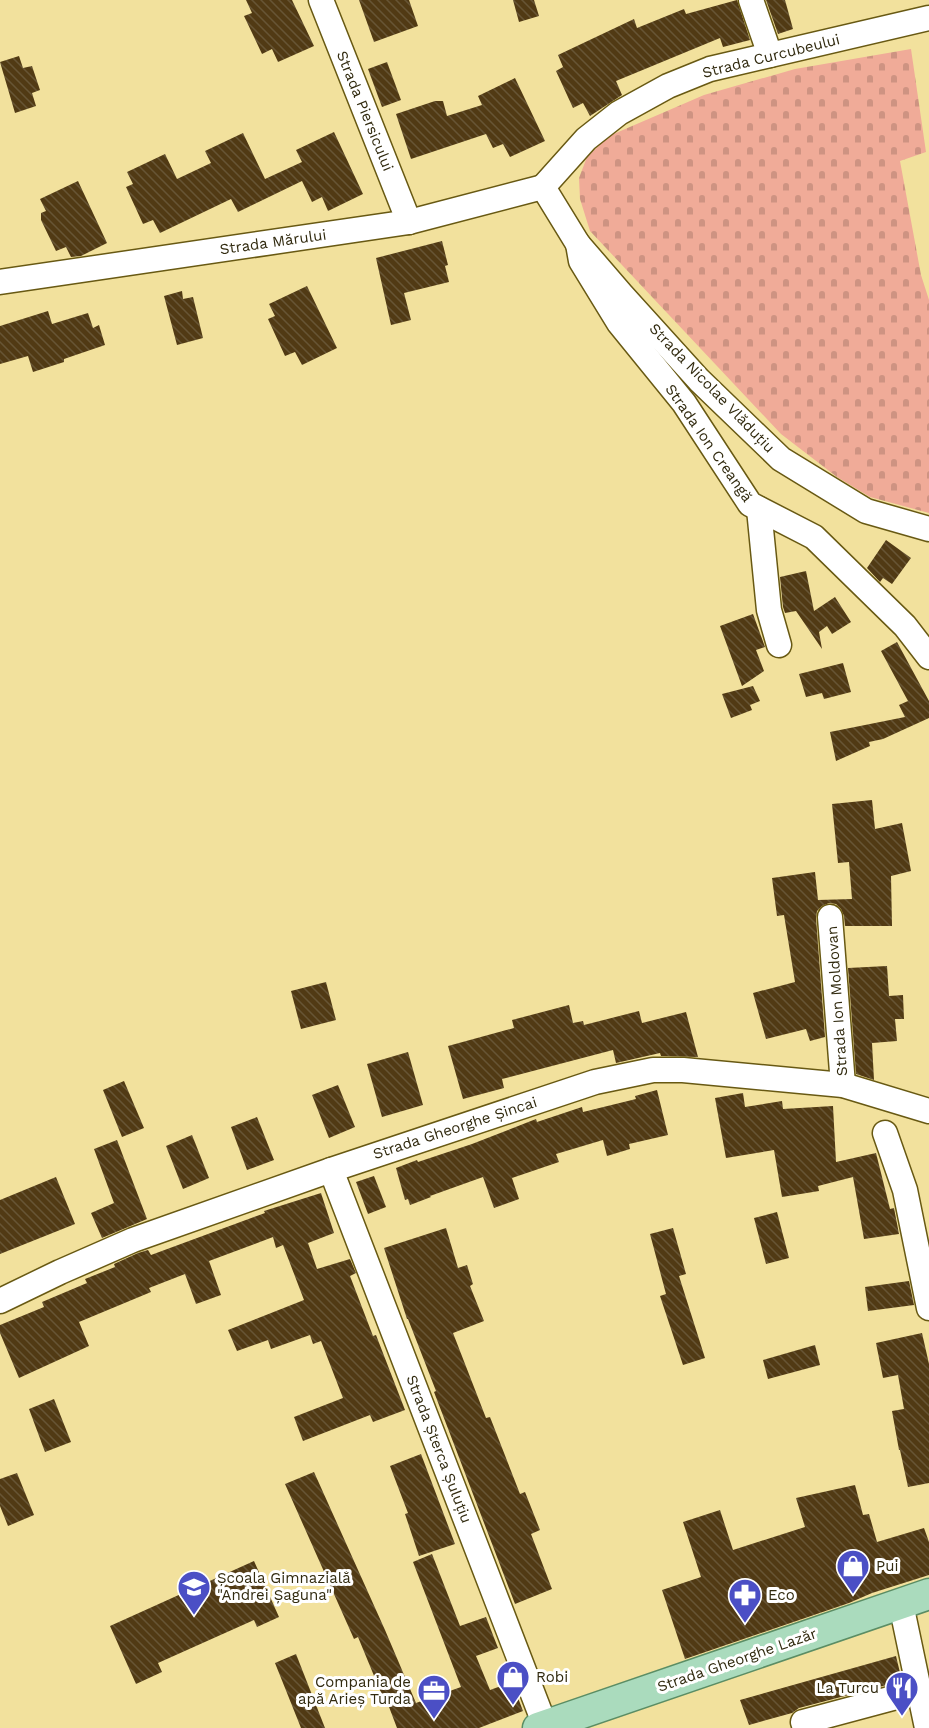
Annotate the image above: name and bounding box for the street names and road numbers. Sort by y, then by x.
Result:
street label: Strada Curcubeului [700,30,842,82]
street label: Strada Piersicului [333,48,397,174]
street label: Strada Mărului [219,226,327,258]
street label: Strada Nicolae Vlăduțiu [646,320,778,456]
street label: Strada Ion Creangă [662,381,757,506]
street label: Strada Ion Moldovan [823,925,851,1077]
street label: Strada Gheorghe Șincai [371,1093,539,1163]
street label: Strada Șterca Șuluțiu [402,1372,476,1526]
street label: Strada Gheorghe Lazăr [655,1624,819,1696]

